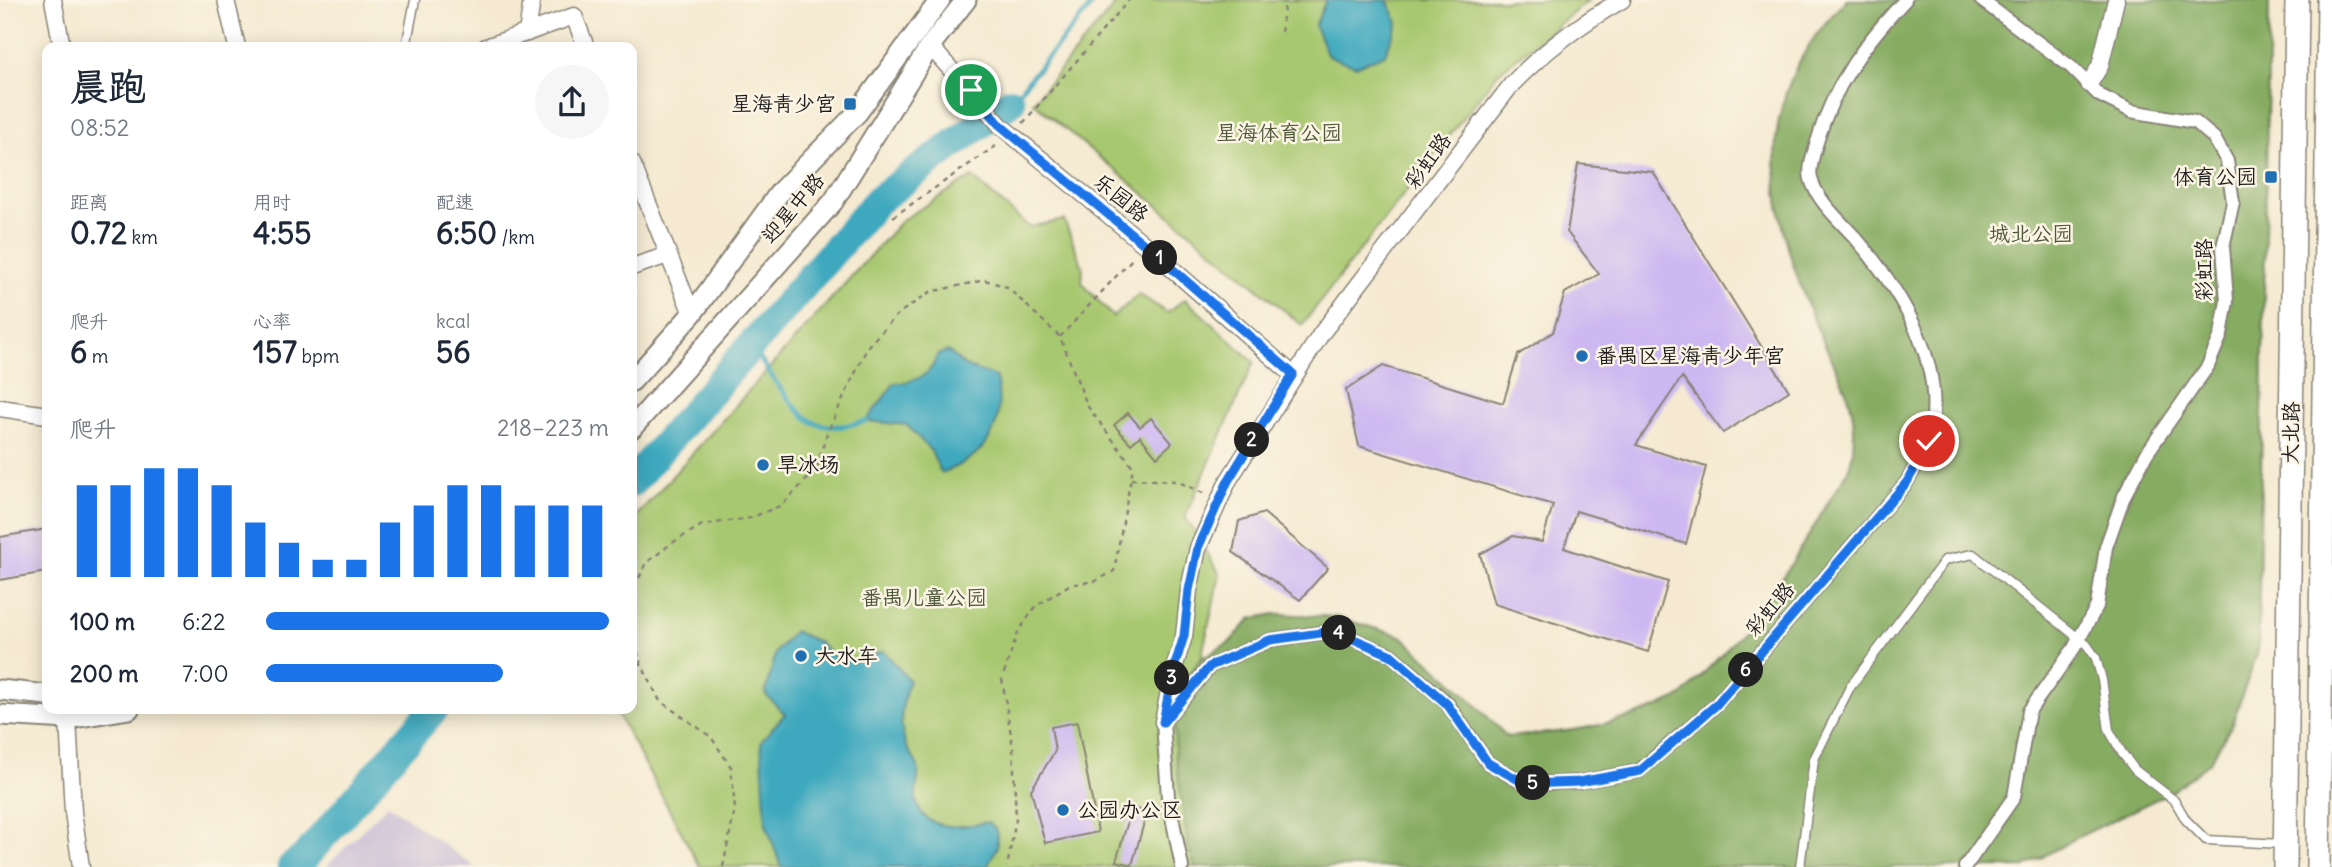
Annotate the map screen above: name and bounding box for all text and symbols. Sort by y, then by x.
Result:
pin [941,60,1001,120]
text: 晨跑 [70,63,146,110]
button: share [535,65,609,139]
icon: arrive [952,71,990,109]
place label: 星海青少宫 [731,90,836,117]
marker: 星海青少宫 [842,96,858,112]
text: 08:52 [70,113,129,142]
park label: 星海体育公园 [1216,119,1342,146]
street label: 彩虹路 [1398,127,1457,194]
place label: 体育公园 [2173,163,2257,190]
street label: 迎星中路 [755,167,830,249]
street label: 乐园路 [1088,167,1154,228]
marker: 体育公园 [2263,169,2279,185]
text: 距离 [70,190,108,214]
text: 用时 [253,190,291,214]
text: 配速 [436,190,474,214]
text: 0.72 [70,214,127,252]
text: 4:55 [253,214,312,252]
text: 6:50 [436,214,497,252]
park label: 城北公园 [1989,220,2073,247]
text: km [127,225,158,249]
text: /km [497,225,535,249]
street label: 彩虹路 [2190,239,2217,302]
pin: 1 [1142,240,1178,276]
text: 1 [1156,245,1163,269]
text: 爬升 [70,309,108,333]
text: 心率 [253,309,291,333]
text: kcal [436,309,470,333]
text: 6 [70,333,87,371]
text: 157 [253,333,297,371]
text: 56 [436,333,471,371]
place label: 番禺区星海青少年宫 [1596,342,1785,369]
text: m [87,344,109,368]
text: bpm [297,344,339,368]
marker: 番禺区星海青少年宫 [1574,348,1590,364]
street label: 大北路 [2276,401,2305,465]
pin [1899,411,1959,471]
text: 218–223 m [497,413,609,442]
text: 爬升 [70,414,116,443]
pin: 2 [1234,422,1270,458]
icon: check [1910,422,1948,460]
text: 2 [1246,427,1257,451]
place label: 旱冰场 [777,451,840,478]
marker: 旱冰场 [755,457,771,473]
street label: 彩虹路 [1739,576,1800,641]
park label: 番禺儿童公园 [861,584,987,611]
text: 100 m [70,607,135,636]
text: 6:22 [182,607,226,636]
pin: 4 [1322,616,1356,650]
text: 4 [1333,620,1344,644]
place label: 大水车 [815,642,878,669]
marker: 大水车 [793,648,809,664]
pin: 6 [1728,652,1764,688]
text: 6 [1740,657,1751,681]
text: 200 m [70,659,139,688]
text: 7:00 [182,659,229,688]
pin: 3 [1154,660,1190,696]
text: 3 [1166,665,1177,689]
pin: 5 [1516,766,1550,800]
text: 5 [1527,770,1538,794]
place label: 公园办公区 [1077,796,1182,823]
marker: 公园办公区 [1055,802,1071,818]

